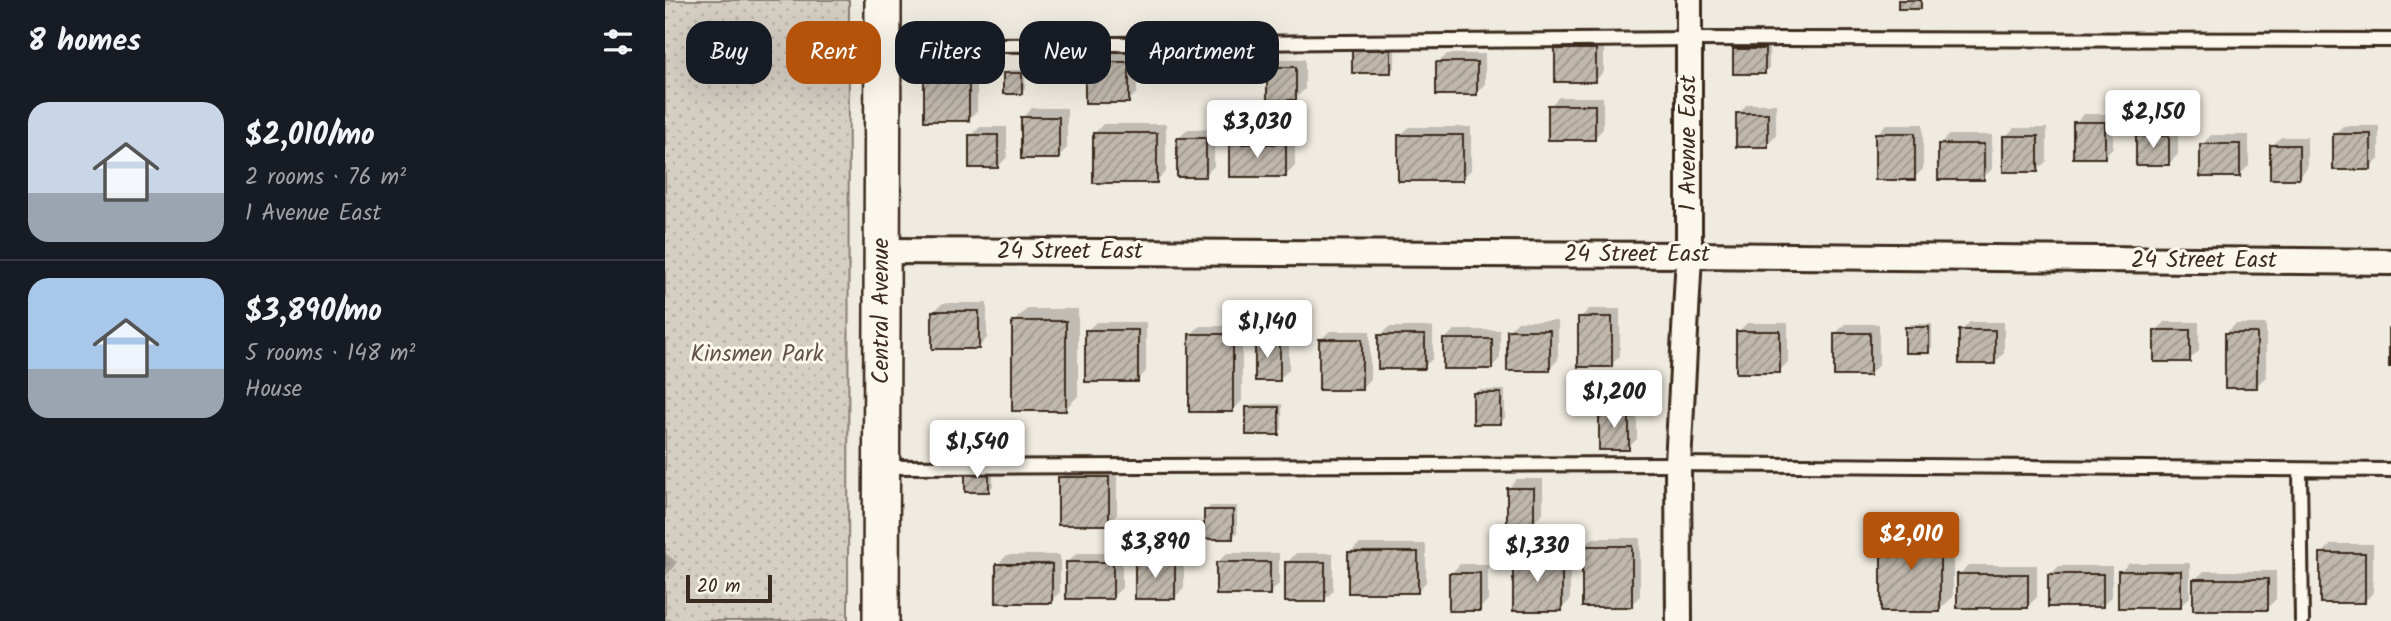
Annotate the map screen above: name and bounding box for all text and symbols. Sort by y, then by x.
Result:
text: 8 homes [28,18,141,66]
chip: Buy [686,21,772,84]
chip: Rent [786,21,881,84]
chip: Filters [895,21,1005,84]
chip: New [1019,21,1111,84]
chip: Apartment [1125,21,1279,84]
icon: filters [599,23,637,61]
street label: 1 Avenue East [1671,74,1707,211]
pin: $2,150 [2096,90,2210,150]
text: $2,150 [2121,95,2185,131]
pin: $3,030 [1200,100,1314,160]
text: $3,030 [1223,105,1291,141]
text: $2,010/mo [245,112,375,160]
icon: home [84,130,168,214]
text: 2 rooms · 76 m² [245,160,406,196]
text: 1 Avenue East [245,196,381,232]
street label: 24 Street East [997,234,1144,270]
street label: 24 Street East [1564,237,1711,273]
street label: Central Avenue [864,238,900,384]
street label: 24 Street East [2131,243,2278,279]
text: $3,890/mo [245,288,382,336]
pin: $1,140 [1210,300,1324,360]
text: $1,140 [1238,305,1296,341]
icon: home [84,306,168,390]
text: 5 rooms · 148 m² [245,336,415,372]
park label: Kinsmen Park [691,337,824,373]
pin: $1,200 [1557,370,1671,430]
text: House [245,372,302,408]
text: $1,200 [1582,375,1646,411]
pin: $1,540 [920,420,1034,480]
text: $1,540 [946,425,1008,461]
pin: $2,010 [1854,512,1968,572]
text: $2,010 [1879,517,1943,553]
pin: $3,890 [1098,520,1212,580]
pin: $1,330 [1480,524,1594,584]
text: $3,890 [1120,525,1190,561]
text: $1,330 [1505,529,1569,565]
scale bar [686,572,772,604]
text: 20 m [697,572,740,602]

